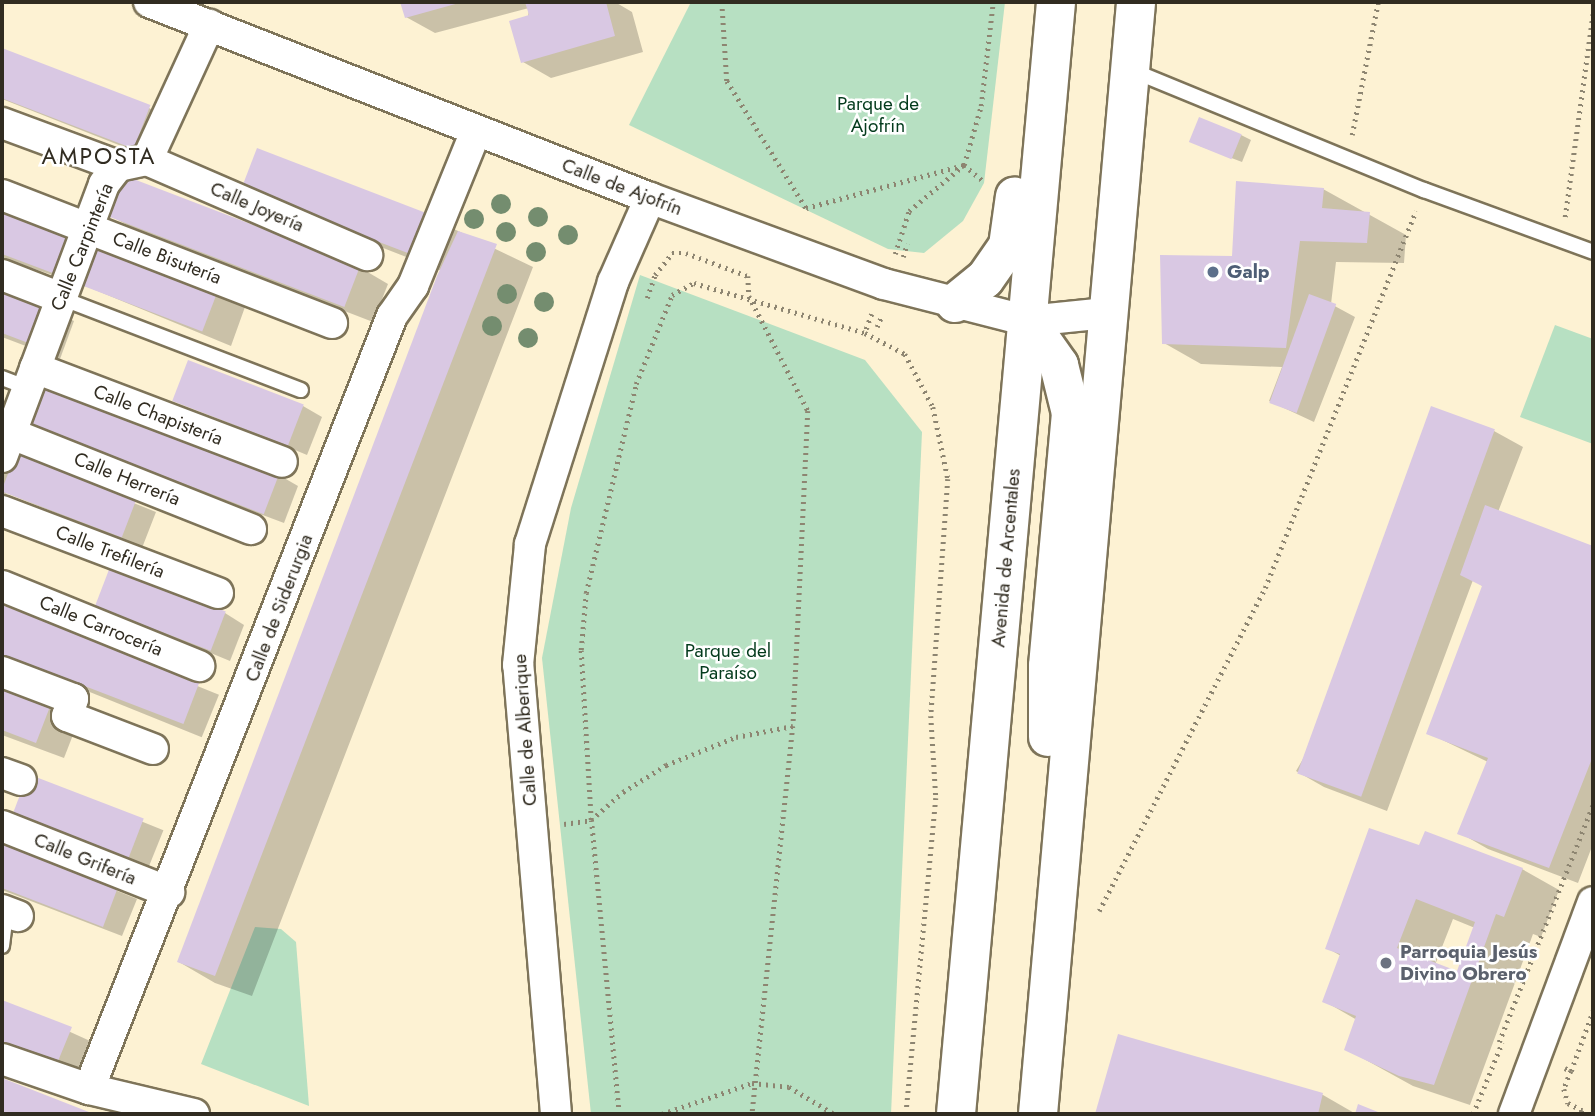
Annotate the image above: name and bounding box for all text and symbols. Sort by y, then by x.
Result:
park label: Parque de Ajofrín [837,93,919,137]
district label: AMPOSTA [42,142,156,170]
street label: Calle de Ajofrín [559,154,685,220]
street label: Calle Joyería [207,177,307,237]
street label: Calle Carpintería [46,180,118,314]
street label: Calle Bisutería [109,227,225,289]
place label: Galp [1227,261,1270,283]
marker: Galp [1205,264,1221,280]
street label: Calle Chapistería [90,380,226,450]
street label: Calle Herrería [70,447,184,511]
street label: Avenida de Arcentales [987,468,1025,648]
street label: Calle Trefilería [52,521,168,583]
street label: Calle de Siderurgia [240,531,318,685]
street label: Calle Carrocería [36,591,166,661]
park label: Parque del Paraíso [685,640,771,684]
street label: Calle de Alberique [508,653,542,807]
street label: Calle Grifería [30,828,140,890]
place label: Parroquia Jesús Divino Obrero [1400,941,1537,985]
marker: Parroquia Jesús Divino Obrero [1378,955,1394,971]

